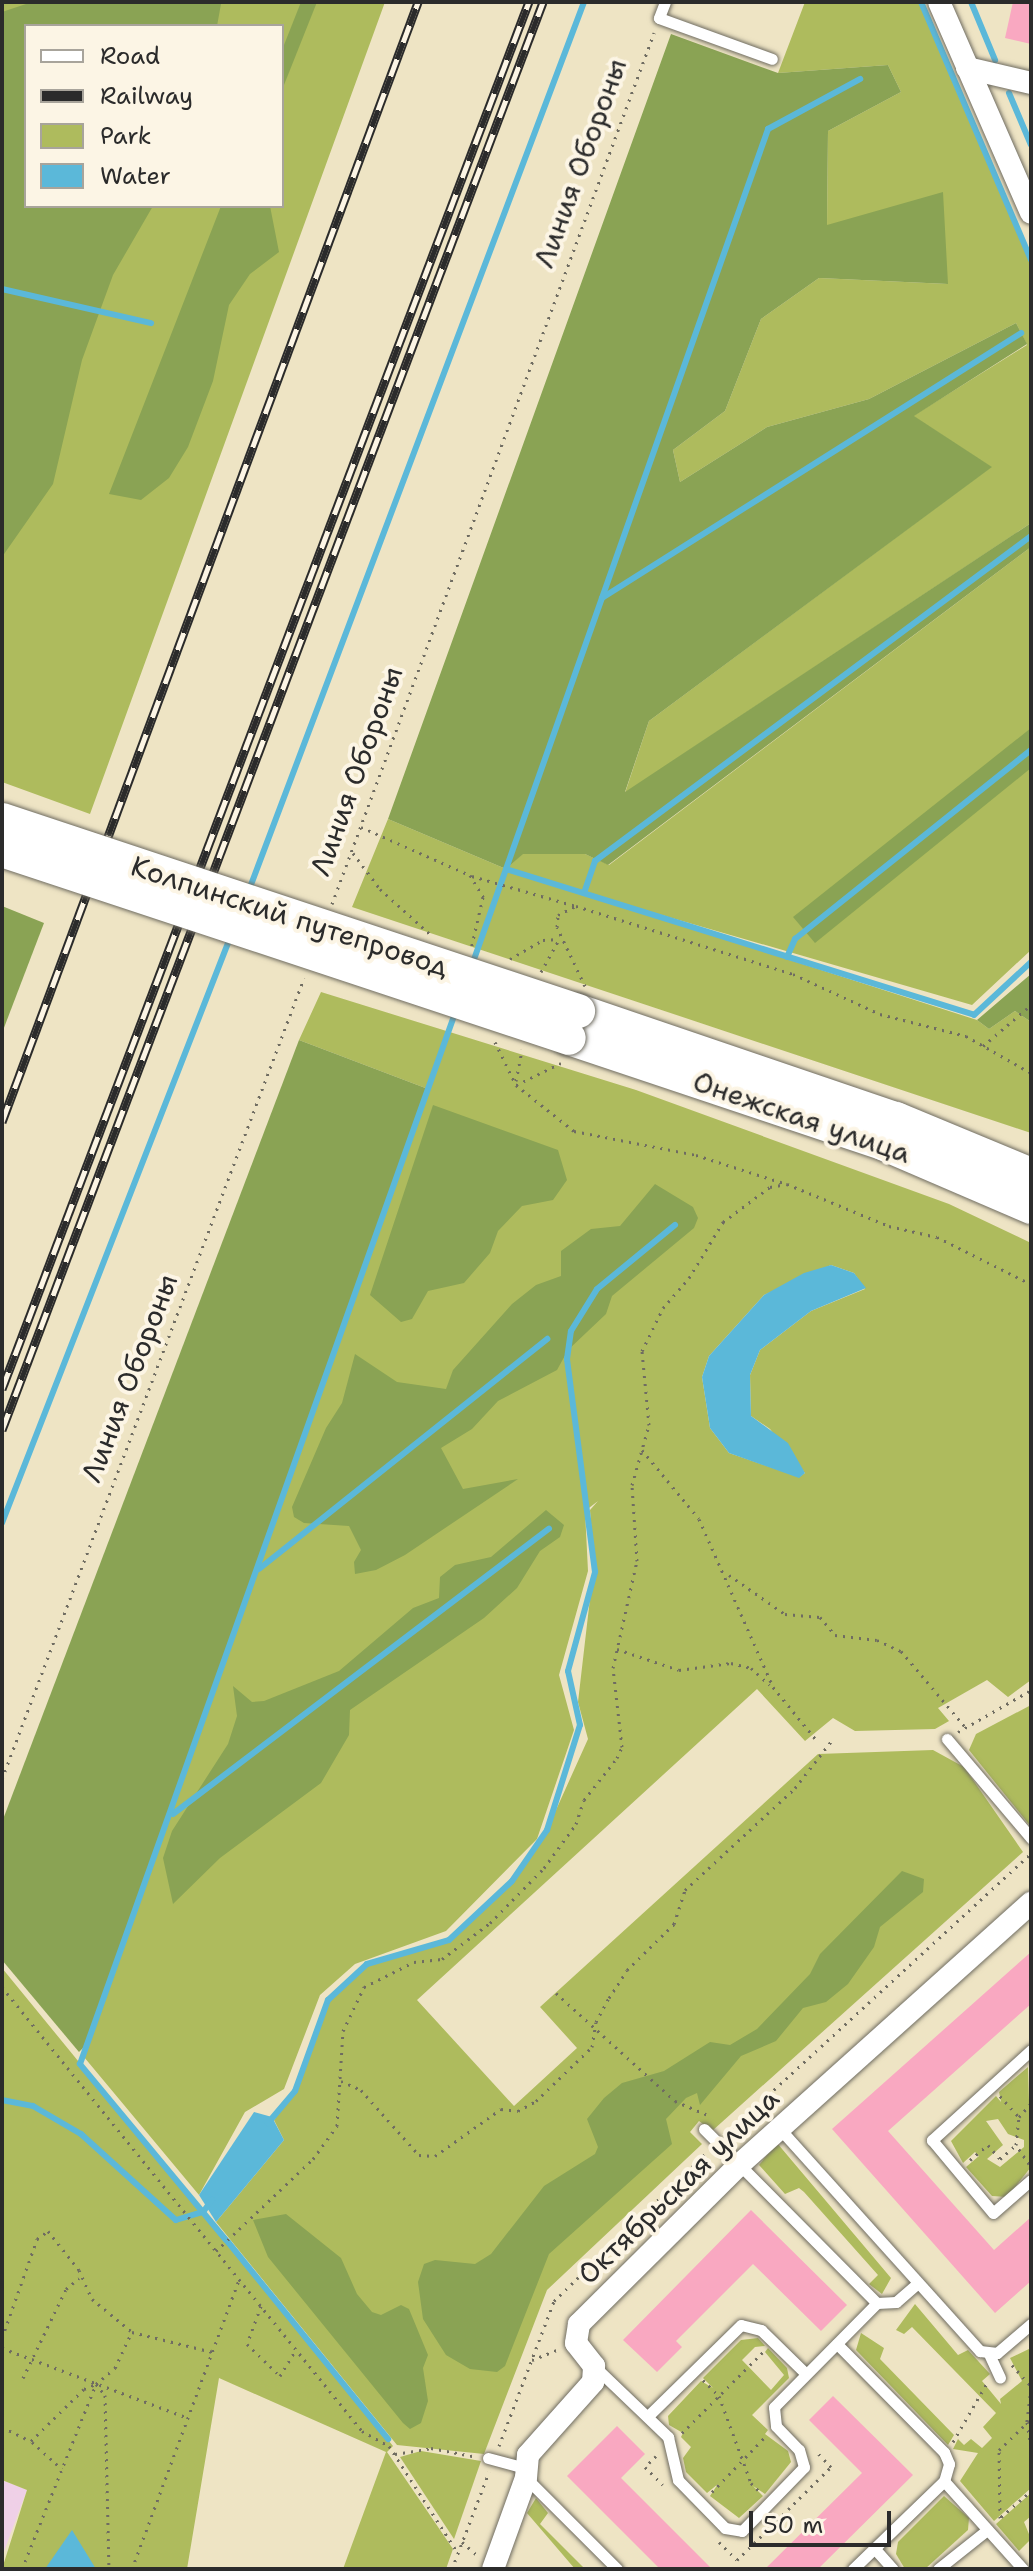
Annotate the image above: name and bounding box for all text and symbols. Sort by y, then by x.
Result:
legend [24,24,284,208]
text: Road [100,40,160,72]
street label: Линия Обороны [527,54,633,272]
text: Railway [100,80,193,112]
text: Park [100,120,152,152]
text: Water [100,160,171,192]
street label: Линия Обороны [303,662,409,880]
street label: Колпинский путепровод [127,849,453,983]
street label: Онежская улица [689,1064,915,1170]
street label: Линия Обороны [74,1269,184,1487]
street label: Октябрьская улица [570,2081,786,2291]
scale bar [753,2495,895,2545]
text: 50 m [763,2509,823,2541]

